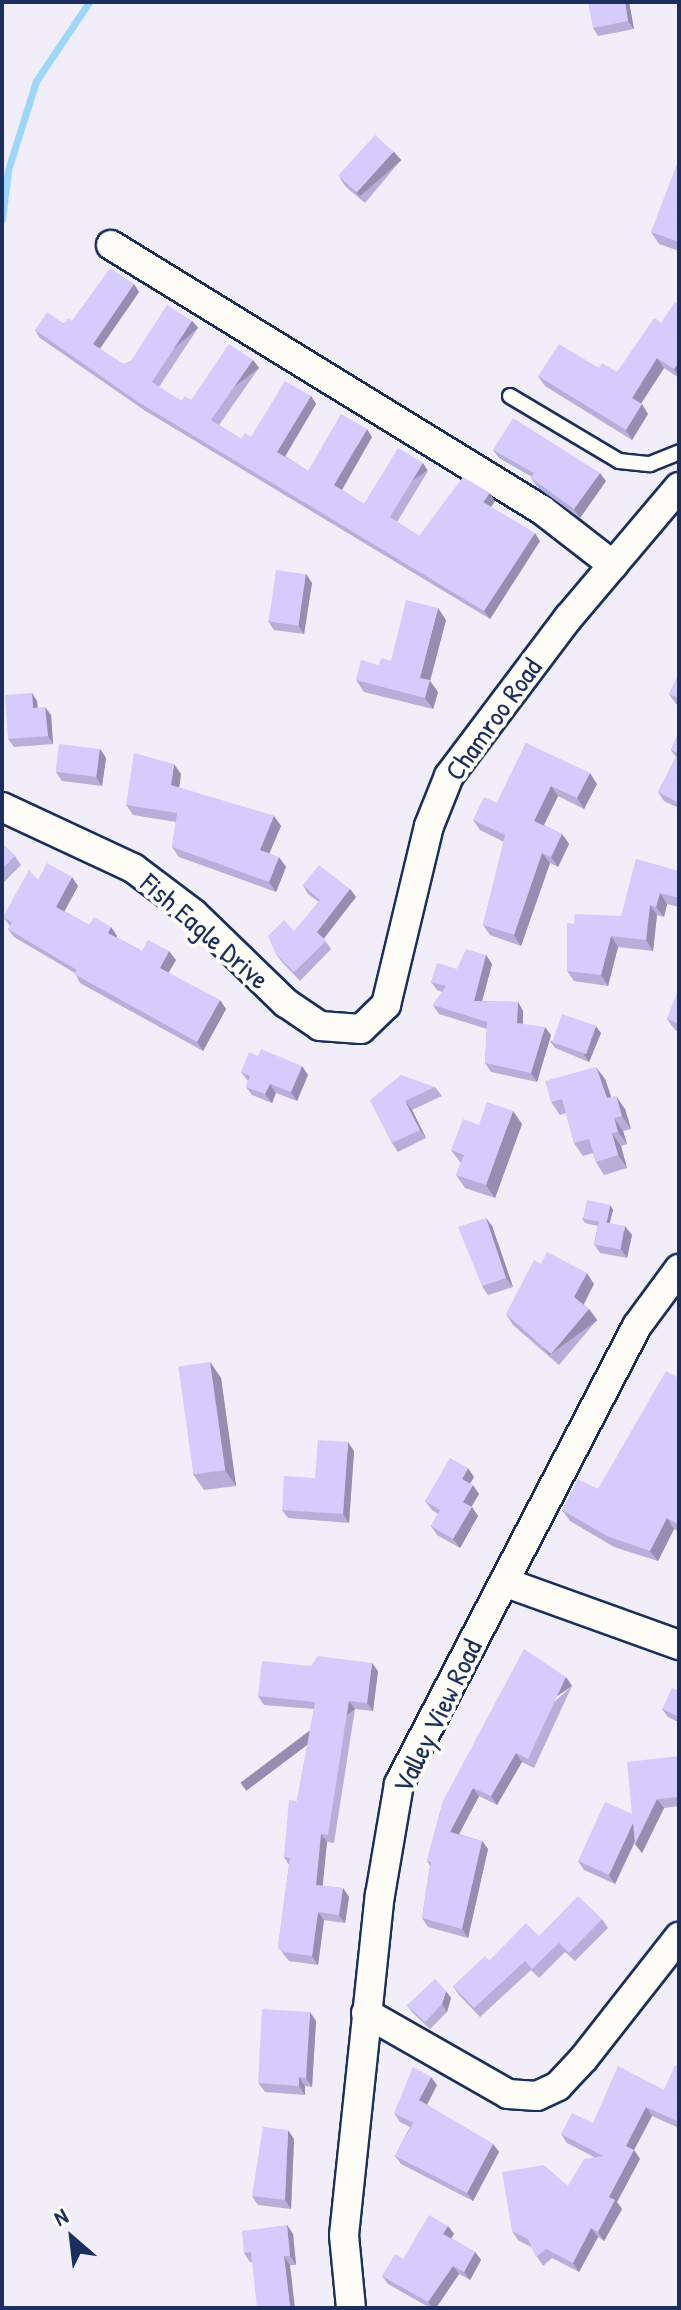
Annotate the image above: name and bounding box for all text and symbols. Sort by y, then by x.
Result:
street label: Chamroo Road [437,651,549,787]
street label: Fish Eagle Drive [134,866,276,996]
street label: Valley View Road [385,1634,489,1798]
north arrow [32,2198,112,2278]
text: N [49,2201,73,2233]

